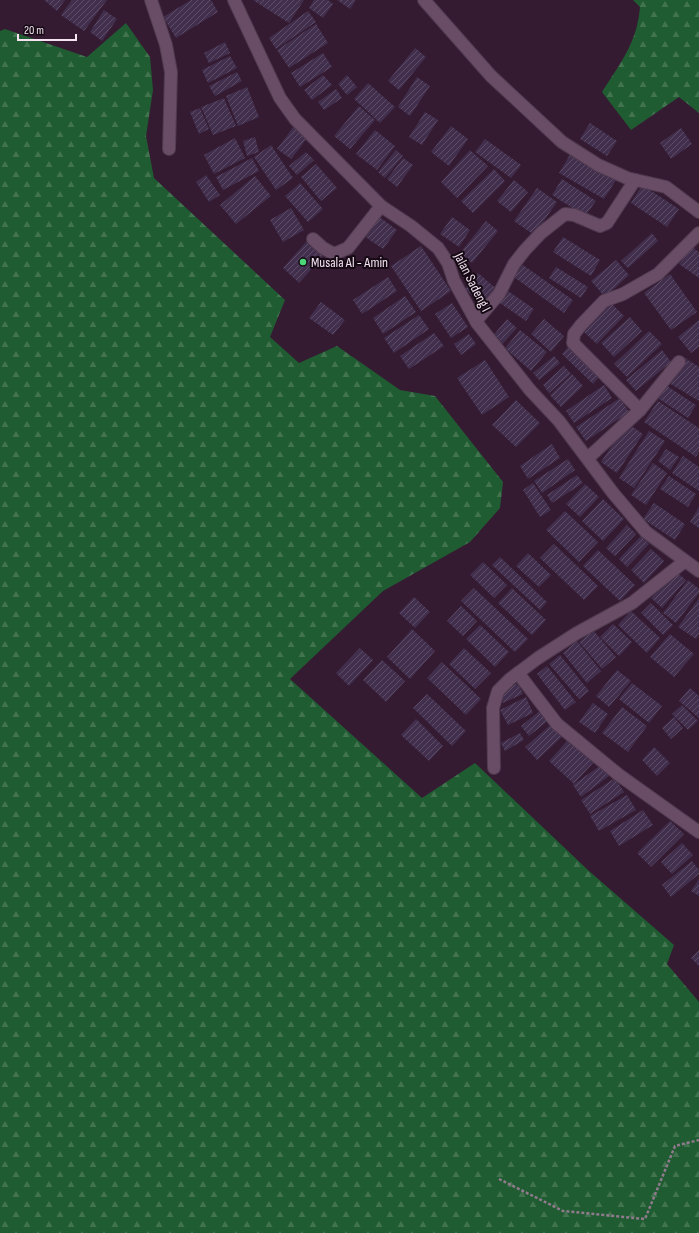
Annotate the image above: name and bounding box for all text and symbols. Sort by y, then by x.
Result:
scale bar [18,16,76,42]
text: 20 m [24,23,44,38]
street label: Jalan Sadeng I [450,249,495,315]
place label: Musala Al - Amin [311,254,388,271]
marker: Musala Al - Amin [298,257,308,267]

